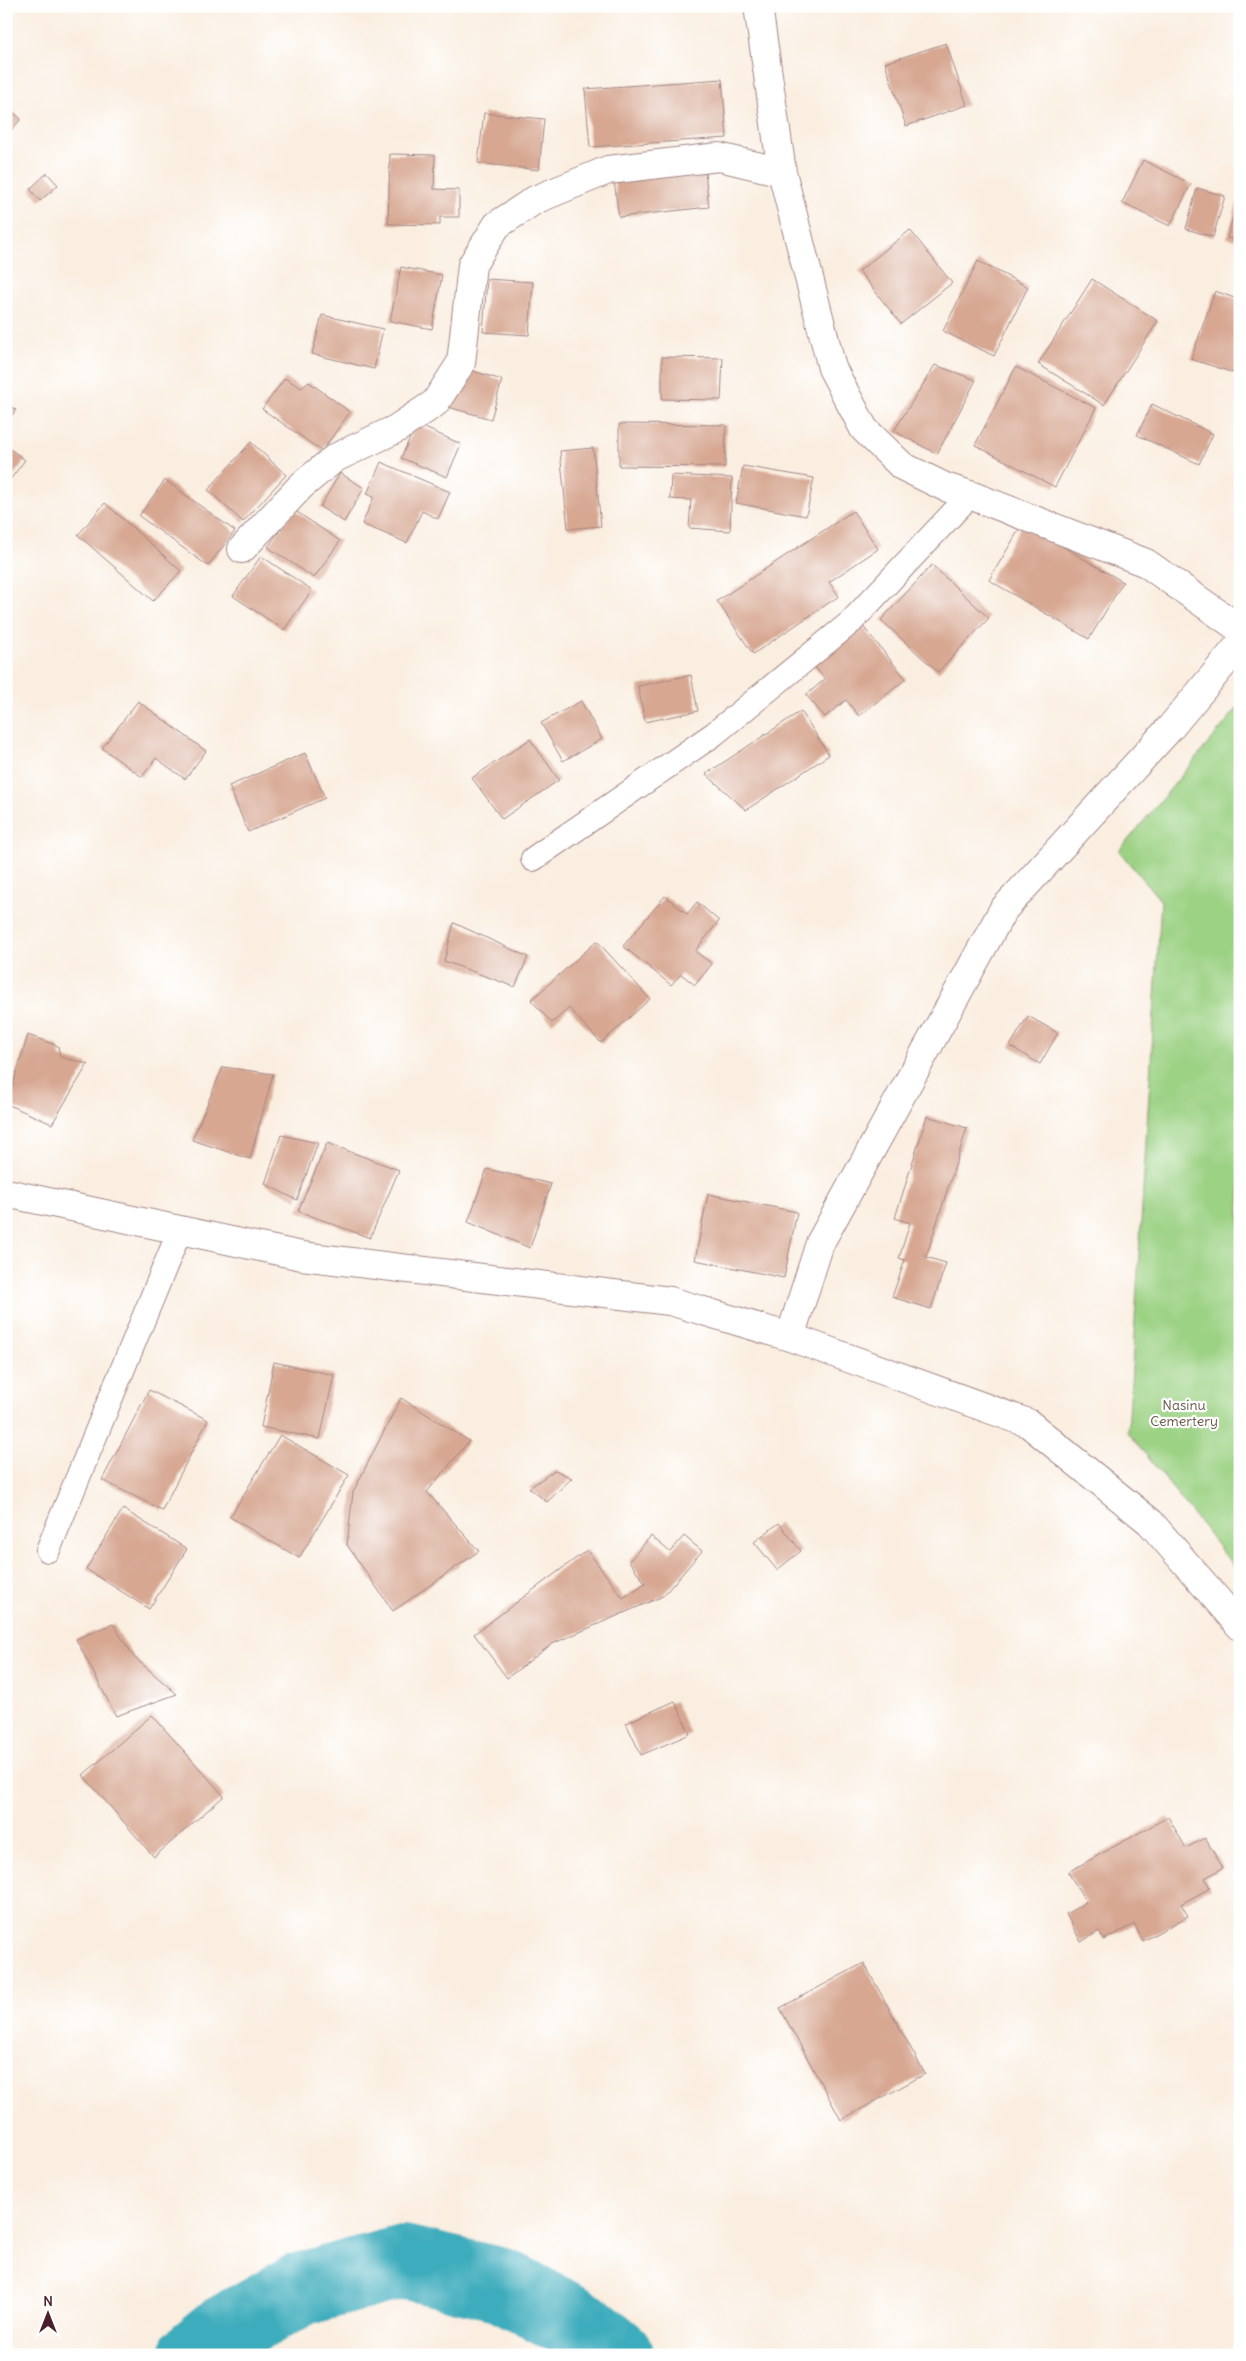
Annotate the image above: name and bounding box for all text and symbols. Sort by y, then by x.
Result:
park label: Nasinu Cemertery [1150,1396,1218,1430]
north arrow [22,2288,72,2338]
text: N [43,2292,53,2310]

